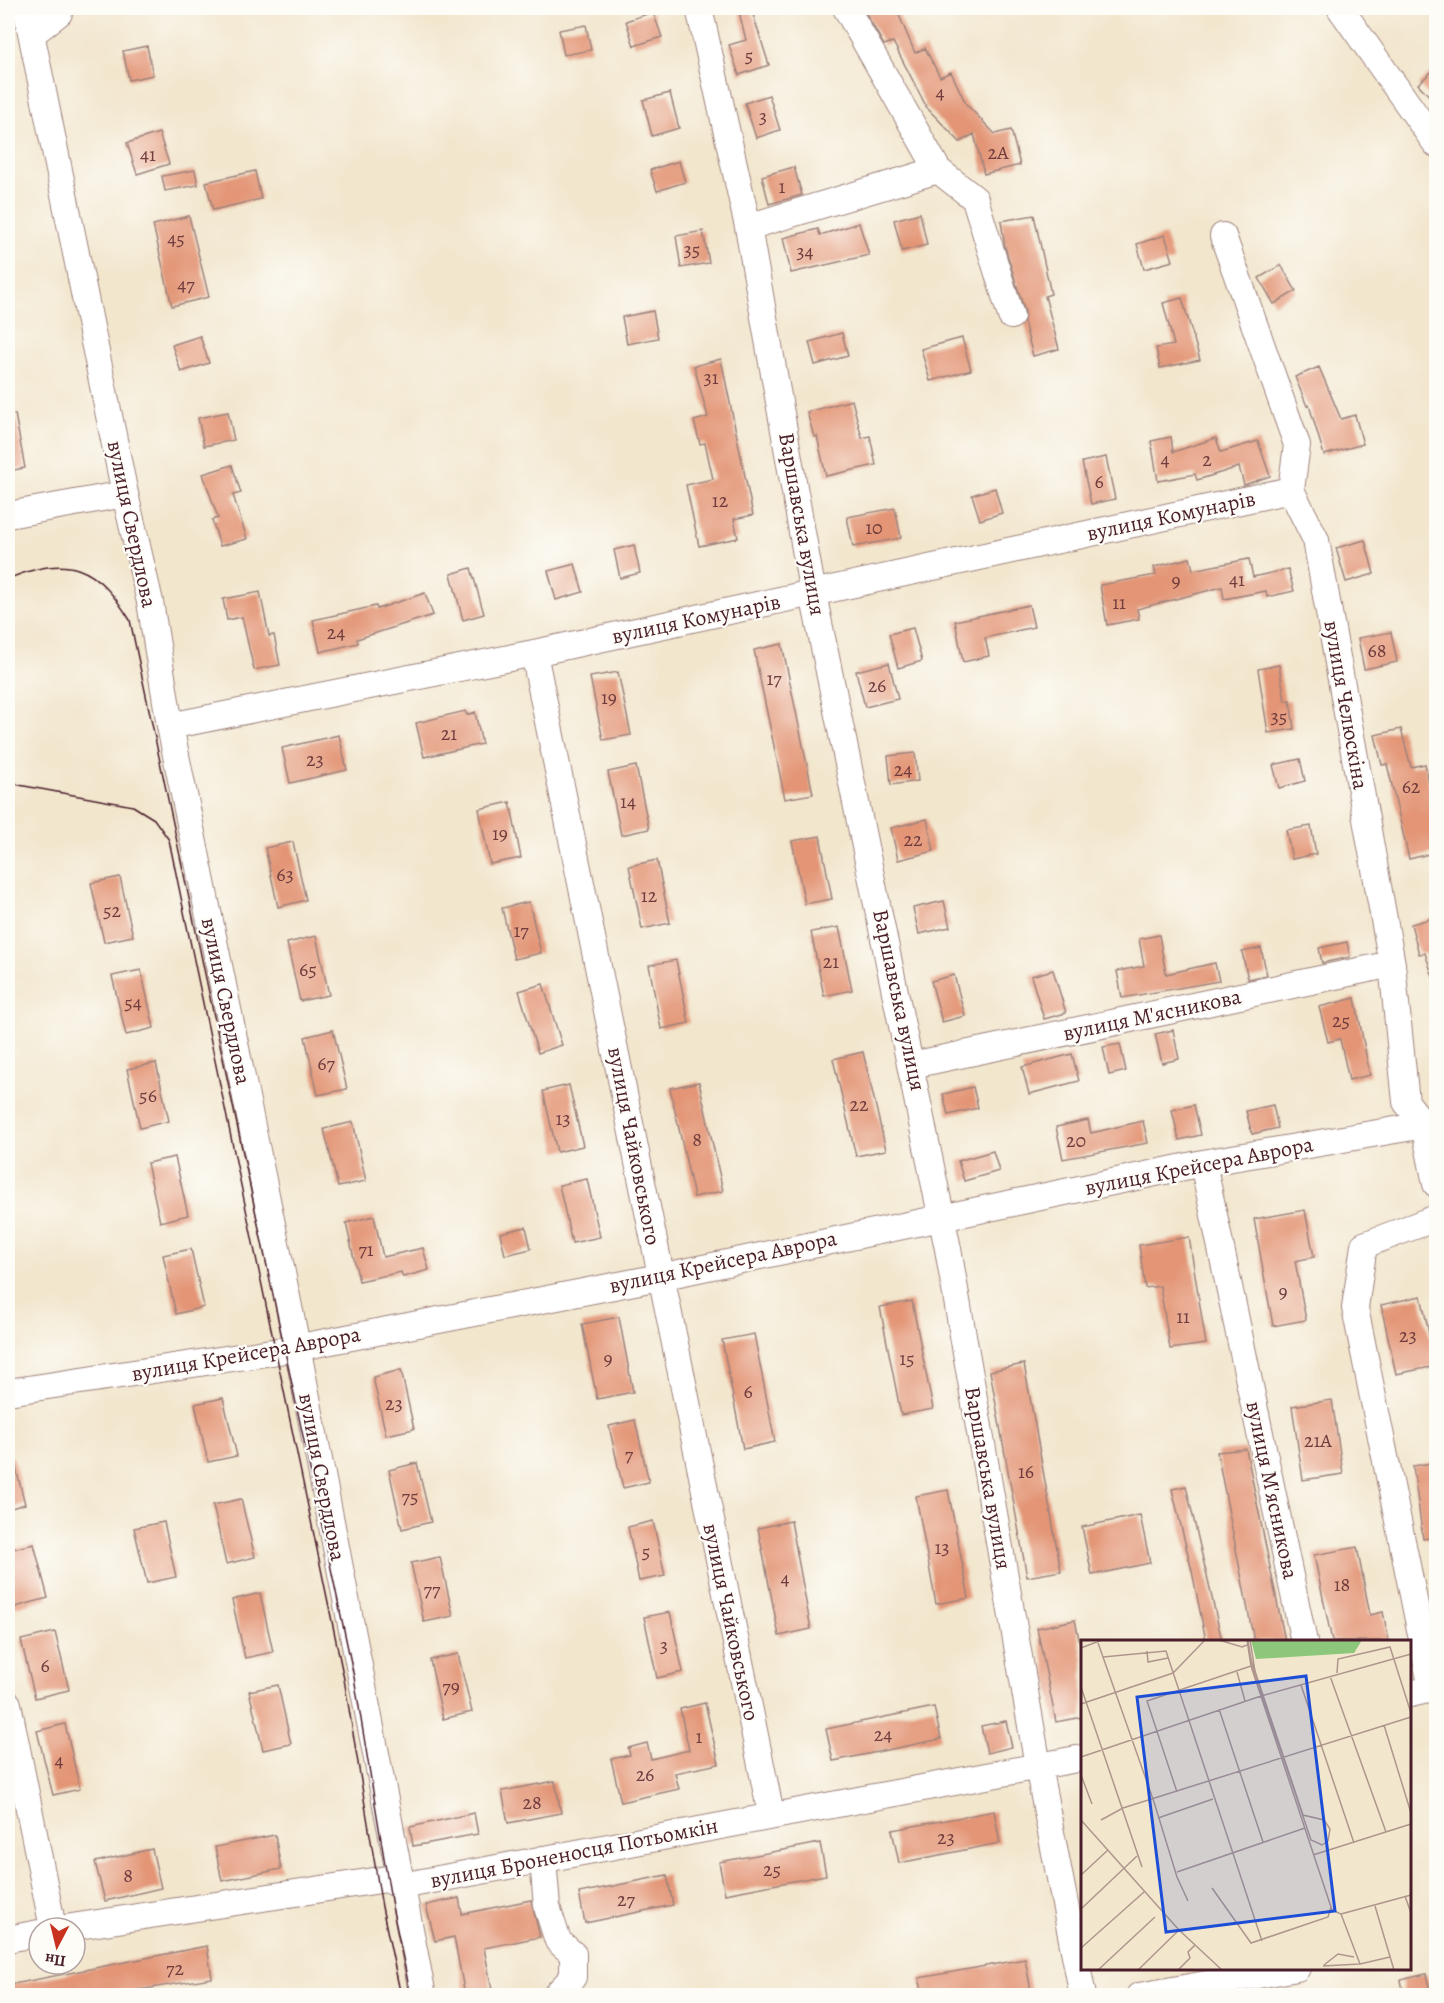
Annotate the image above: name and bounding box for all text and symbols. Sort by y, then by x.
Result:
house number: 5 [745,42,753,69]
house number: 4 [935,79,945,106]
house number: 3 [759,103,767,130]
house number: 2А [987,139,1009,166]
house number: 41 [140,141,156,168]
house number: 1 [779,173,786,200]
house number: 45 [167,225,185,252]
house number: 35 [684,236,700,263]
house number: 34 [796,238,814,265]
house number: 47 [177,271,195,298]
house number: 31 [703,364,719,391]
street label: Варшавська вулиця [771,430,833,618]
street label: вулиця Свердлова [100,438,165,611]
house number: 4 [1160,446,1170,473]
house number: 2 [1202,446,1212,473]
house number: 6 [1094,468,1104,495]
street label: вулиця Комунарів [1084,483,1258,549]
house number: 12 [712,487,729,514]
house number: 10 [865,514,883,541]
house number: 41 [1229,566,1245,593]
house number: 9 [1171,567,1181,594]
street label: вулиця Комунарів [609,586,783,652]
house number: 11 [1112,589,1126,616]
street label: вулиця Челюскіна [1316,618,1376,793]
house number: 24 [327,619,345,646]
house number: 68 [1368,637,1386,664]
house number: 17 [766,665,782,692]
house number: 26 [868,672,886,699]
house number: 19 [601,684,617,711]
house number: 35 [1271,703,1287,730]
house number: 21 [441,720,457,747]
house number: 23 [306,746,324,773]
house number: 24 [894,756,912,783]
house number: 62 [1402,773,1421,800]
house number: 14 [620,788,636,815]
house number: 19 [492,820,508,847]
house number: 22 [904,826,923,853]
house number: 63 [276,861,294,888]
house number: 12 [641,882,658,909]
house number: 52 [103,897,122,924]
street label: Варшавська вулиця [865,906,933,1094]
street label: вулиця Свердлова [194,915,259,1088]
house number: 17 [513,917,529,944]
house number: 21 [823,948,839,975]
house number: 65 [299,956,317,983]
street label: вулиця М'ясникова [1060,981,1245,1049]
house number: 54 [124,989,142,1016]
house number: 25 [1332,1007,1350,1034]
street label: вулиця Чайковського [600,1044,668,1248]
house number: 67 [317,1050,335,1077]
house number: 56 [139,1082,157,1109]
house number: 22 [850,1091,869,1118]
house number: 13 [555,1105,571,1132]
house number: 8 [692,1126,702,1153]
house number: 20 [1066,1127,1086,1154]
street label: вулиця Крейсера Аврора [1082,1129,1317,1203]
street label: вулиця Крейсера Аврора [606,1223,840,1301]
house number: 71 [358,1236,374,1263]
house number: 9 [1278,1278,1288,1305]
house number: 11 [1176,1303,1190,1330]
street label: вулиця Крейсера Аврора [129,1319,364,1389]
house number: 23 [1399,1322,1417,1349]
house number: 9 [603,1345,613,1372]
house number: 15 [899,1345,915,1372]
house number: 6 [743,1378,753,1405]
street label: Варшавська вулиця [957,1384,1019,1572]
house number: 23 [385,1390,403,1417]
street label: вулиця Свердлова [291,1391,353,1564]
street label: вулиця М'ясникова [1238,1398,1306,1583]
house number: 21А [1304,1427,1332,1454]
house number: 7 [625,1441,634,1468]
house number: 16 [1018,1458,1034,1485]
house number: 75 [402,1483,419,1510]
street label: вулиця Чайковського [695,1520,767,1724]
house number: 13 [934,1534,950,1561]
house number: 5 [642,1538,650,1565]
house number: 4 [780,1565,790,1592]
house number: 18 [1334,1571,1350,1598]
house number: 77 [424,1576,441,1603]
house number: 3 [660,1632,668,1659]
inset map [1081,1640,1411,1970]
house number: 6 [40,1652,50,1679]
house number: 79 [442,1673,460,1700]
house number: 24 [874,1721,892,1748]
house number: 1 [696,1723,703,1750]
house number: 4 [54,1747,64,1774]
house number: 26 [636,1761,654,1788]
house number: 28 [522,1789,542,1816]
street label: вулиця Броненосця Потьомкін [427,1810,721,1896]
house number: 23 [937,1824,955,1851]
house number: 25 [763,1856,781,1883]
house number: 8 [123,1862,133,1889]
house number: 27 [617,1886,636,1913]
north arrow [27,1916,87,1976]
text: Пн [44,1948,67,1972]
house number: 72 [166,1955,184,1982]

